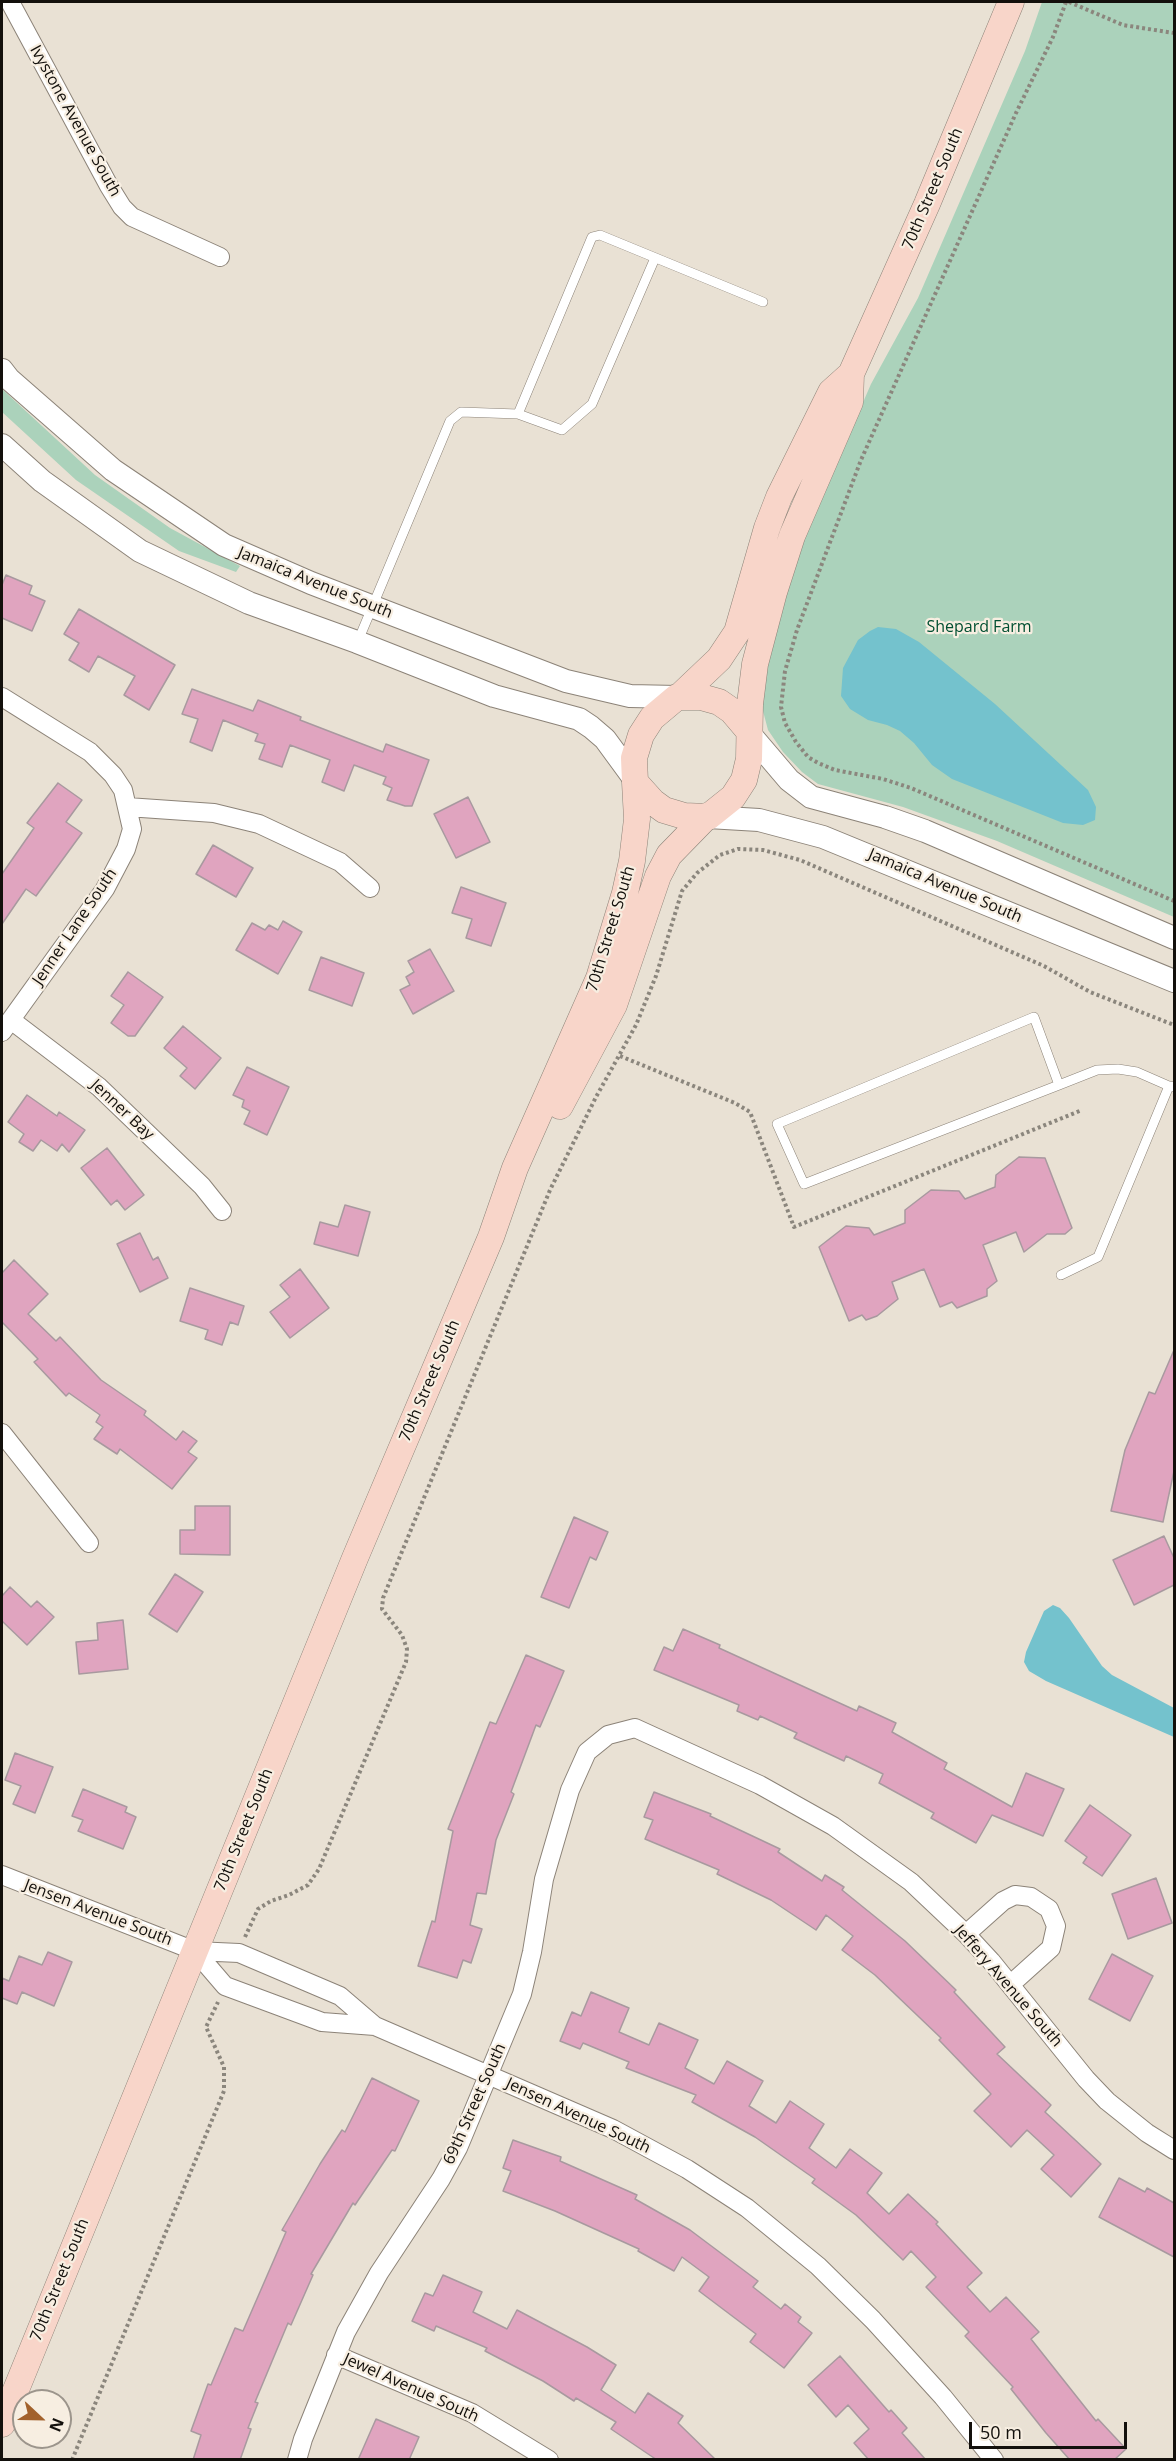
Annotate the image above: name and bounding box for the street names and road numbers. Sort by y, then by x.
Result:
street label: Ivystone Avenue South [25,42,125,200]
street label: 70th Street South [899,125,967,253]
street label: Jamaica Avenue South [235,543,395,623]
street label: Jamaica Avenue South [865,845,1025,927]
street label: 70th Street South [583,864,639,994]
street label: Jenner Lane South [29,865,121,989]
street label: Jenner Bay [86,1076,158,1144]
street label: 70th Street South [396,1317,464,1445]
street label: 70th Street South [211,1766,277,1894]
street label: Jensen Avenue South [21,1876,175,1950]
street label: Jeffery Avenue South [950,1921,1066,2051]
street label: 69th Street South [440,2040,510,2168]
street label: Jensen Avenue South [503,2074,653,2158]
street label: 70th Street South [27,2216,93,2344]
street label: Jewel Avenue South [340,2349,482,2427]

